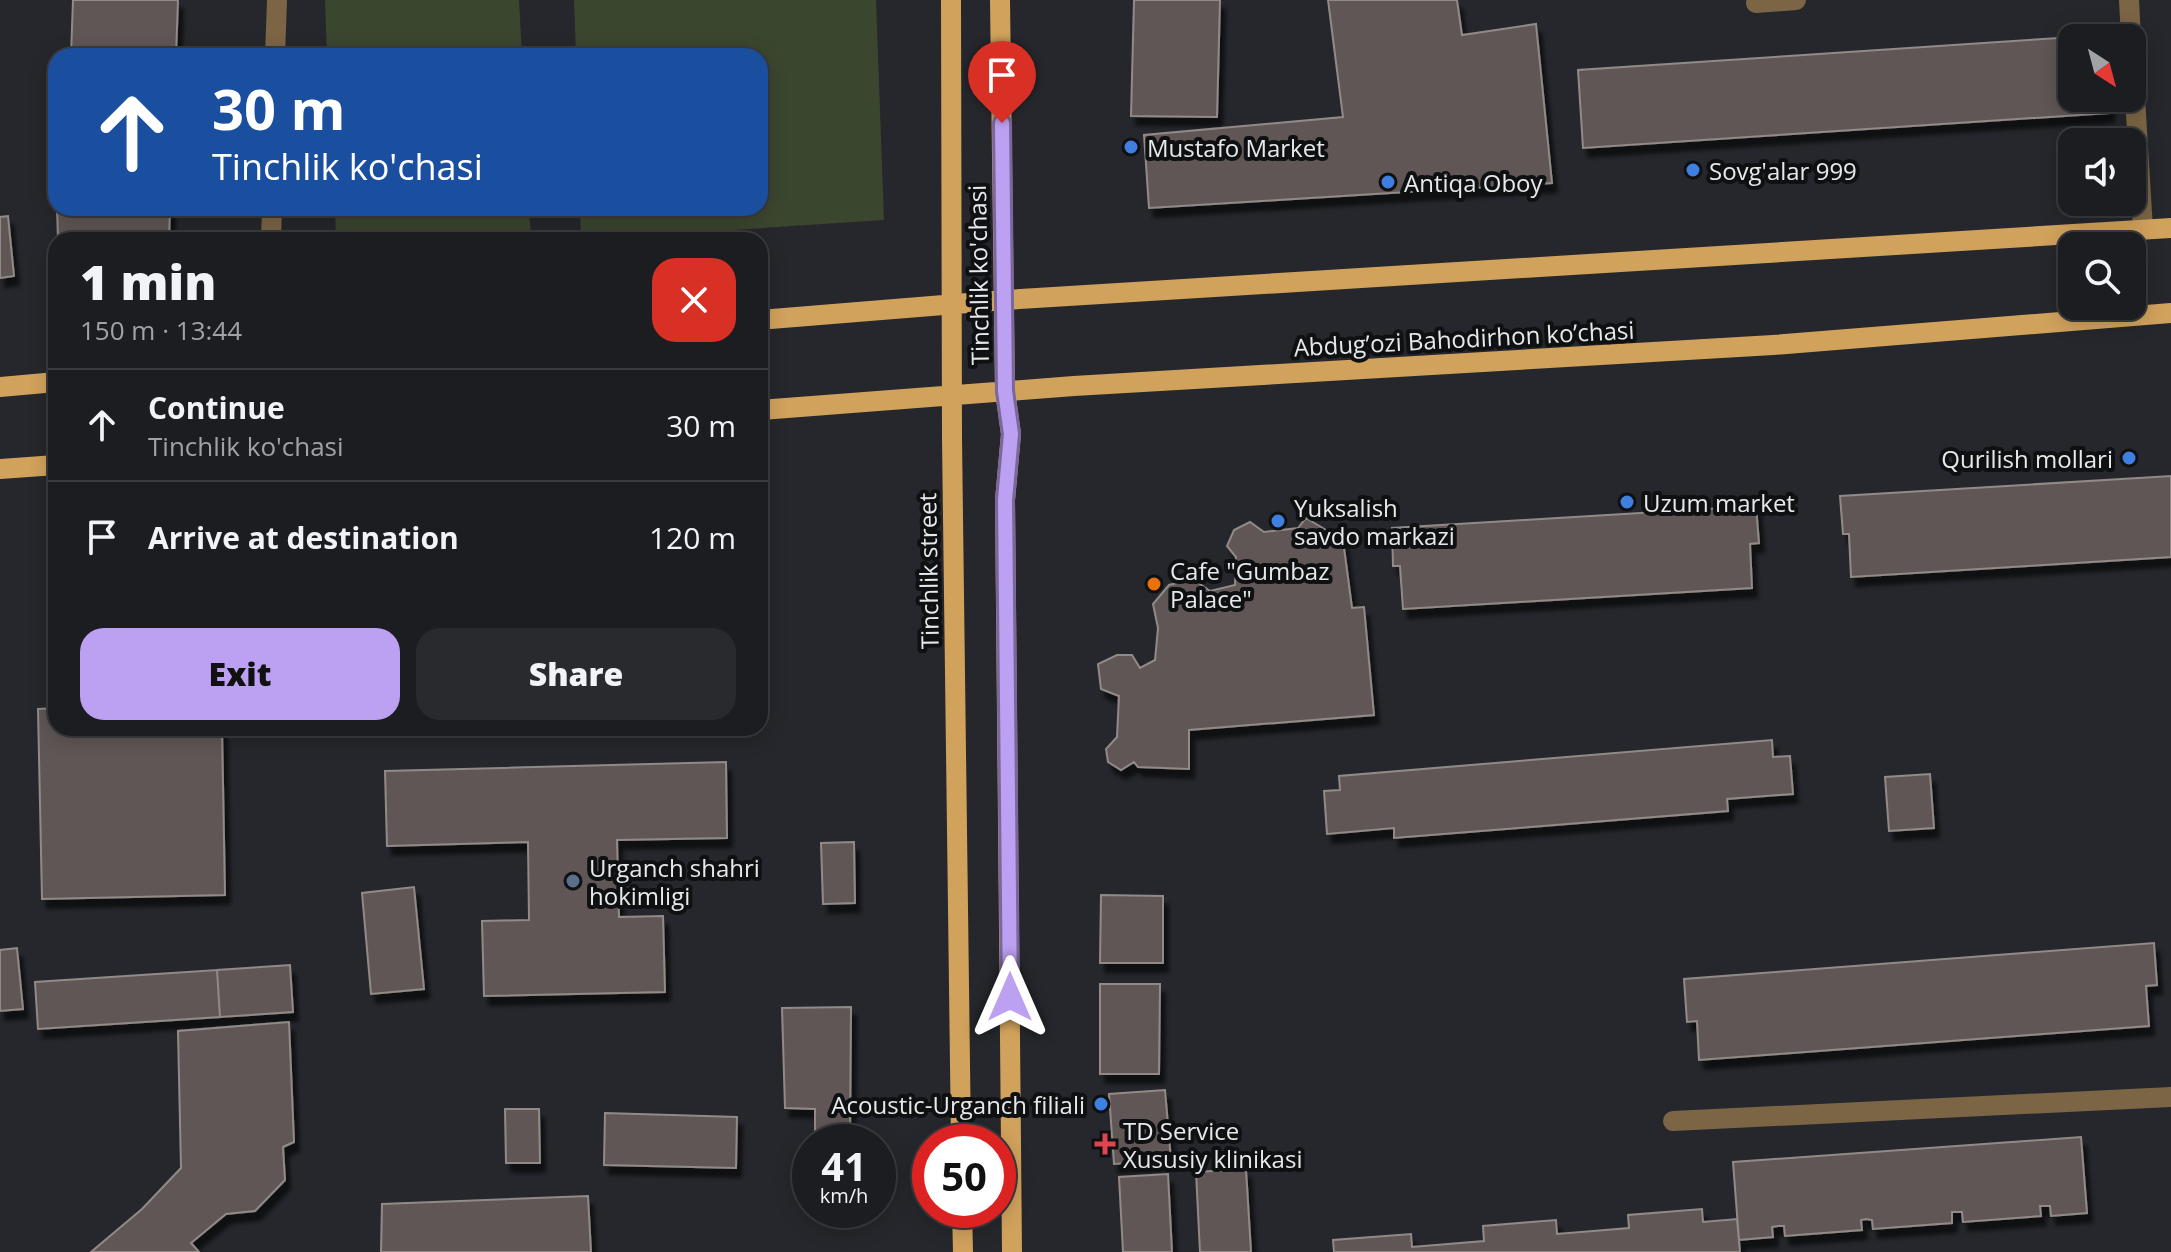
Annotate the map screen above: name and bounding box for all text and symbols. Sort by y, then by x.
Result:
north arrow [2058,24,2146,112]
map controls [2058,24,2146,320]
pin [968,41,1036,123]
icon: arrive [980,53,1024,97]
text: 30 m [212,70,346,146]
icon: ahead [80,80,184,184]
button: sound [2058,128,2146,216]
place label: Mustafo Market [1147,131,1325,164]
marker: Mustafo Market [1122,138,1140,156]
text: Tinchlik ko'chasi [212,142,483,191]
place label: Sovg'alar 999 [1709,154,1857,187]
marker: Sovg'alar 999 [1684,161,1702,179]
place label: Antiqa Oboy [1404,166,1544,199]
marker: Antiqa Oboy [1379,173,1397,191]
street label: Tinchlik ko'chasi [960,184,996,366]
button: search [2058,232,2146,320]
text: 1 min [80,249,216,314]
button: close [652,258,736,342]
text: 150 m · 13:44 [80,312,242,348]
street label: Abdug’ozi Bahodirhon ko’chasi [1293,313,1635,363]
text: Continue [148,387,285,428]
icon: ahead [80,403,124,447]
text: 30 m [666,405,736,446]
text: Tinchlik ko'chasi [148,428,344,464]
place label: Qurilish mollari [1941,442,2113,475]
marker: Qurilish mollari [2120,449,2138,467]
place label: Uzum market [1643,486,1795,519]
place label: Yuksalish savdo markazi [1294,491,1455,552]
street label: Tinchlik street [910,492,946,650]
marker: Uzum market [1618,493,1636,511]
marker: Yuksalish savdo markazi [1269,512,1287,530]
icon: arrive [80,515,124,559]
text: Arrive at destination [148,517,459,558]
text: 120 m [649,517,736,558]
place label: Cafe "Gumbaz Palace" [1170,554,1329,615]
marker: Cafe "Gumbaz Palace" [1145,575,1163,593]
button: Exit [80,628,400,720]
button: Share [416,628,736,720]
place label: Urganch shahri hokimligi [589,851,760,912]
marker: Urganch shahri hokimligi [564,872,582,890]
position arrow [968,955,1052,1039]
place label: Acoustic-Urganch filiali [831,1088,1085,1121]
marker: Acoustic-Urganch filiali [1092,1095,1110,1113]
place label: TD Service Xususiy klinikasi [1123,1114,1302,1175]
speed limit sign: 50 [912,1124,1016,1228]
marker: TD Service Xususiy klinikasi [1094,1133,1116,1155]
text: 41 [821,1138,867,1193]
text: km/h [820,1182,868,1209]

